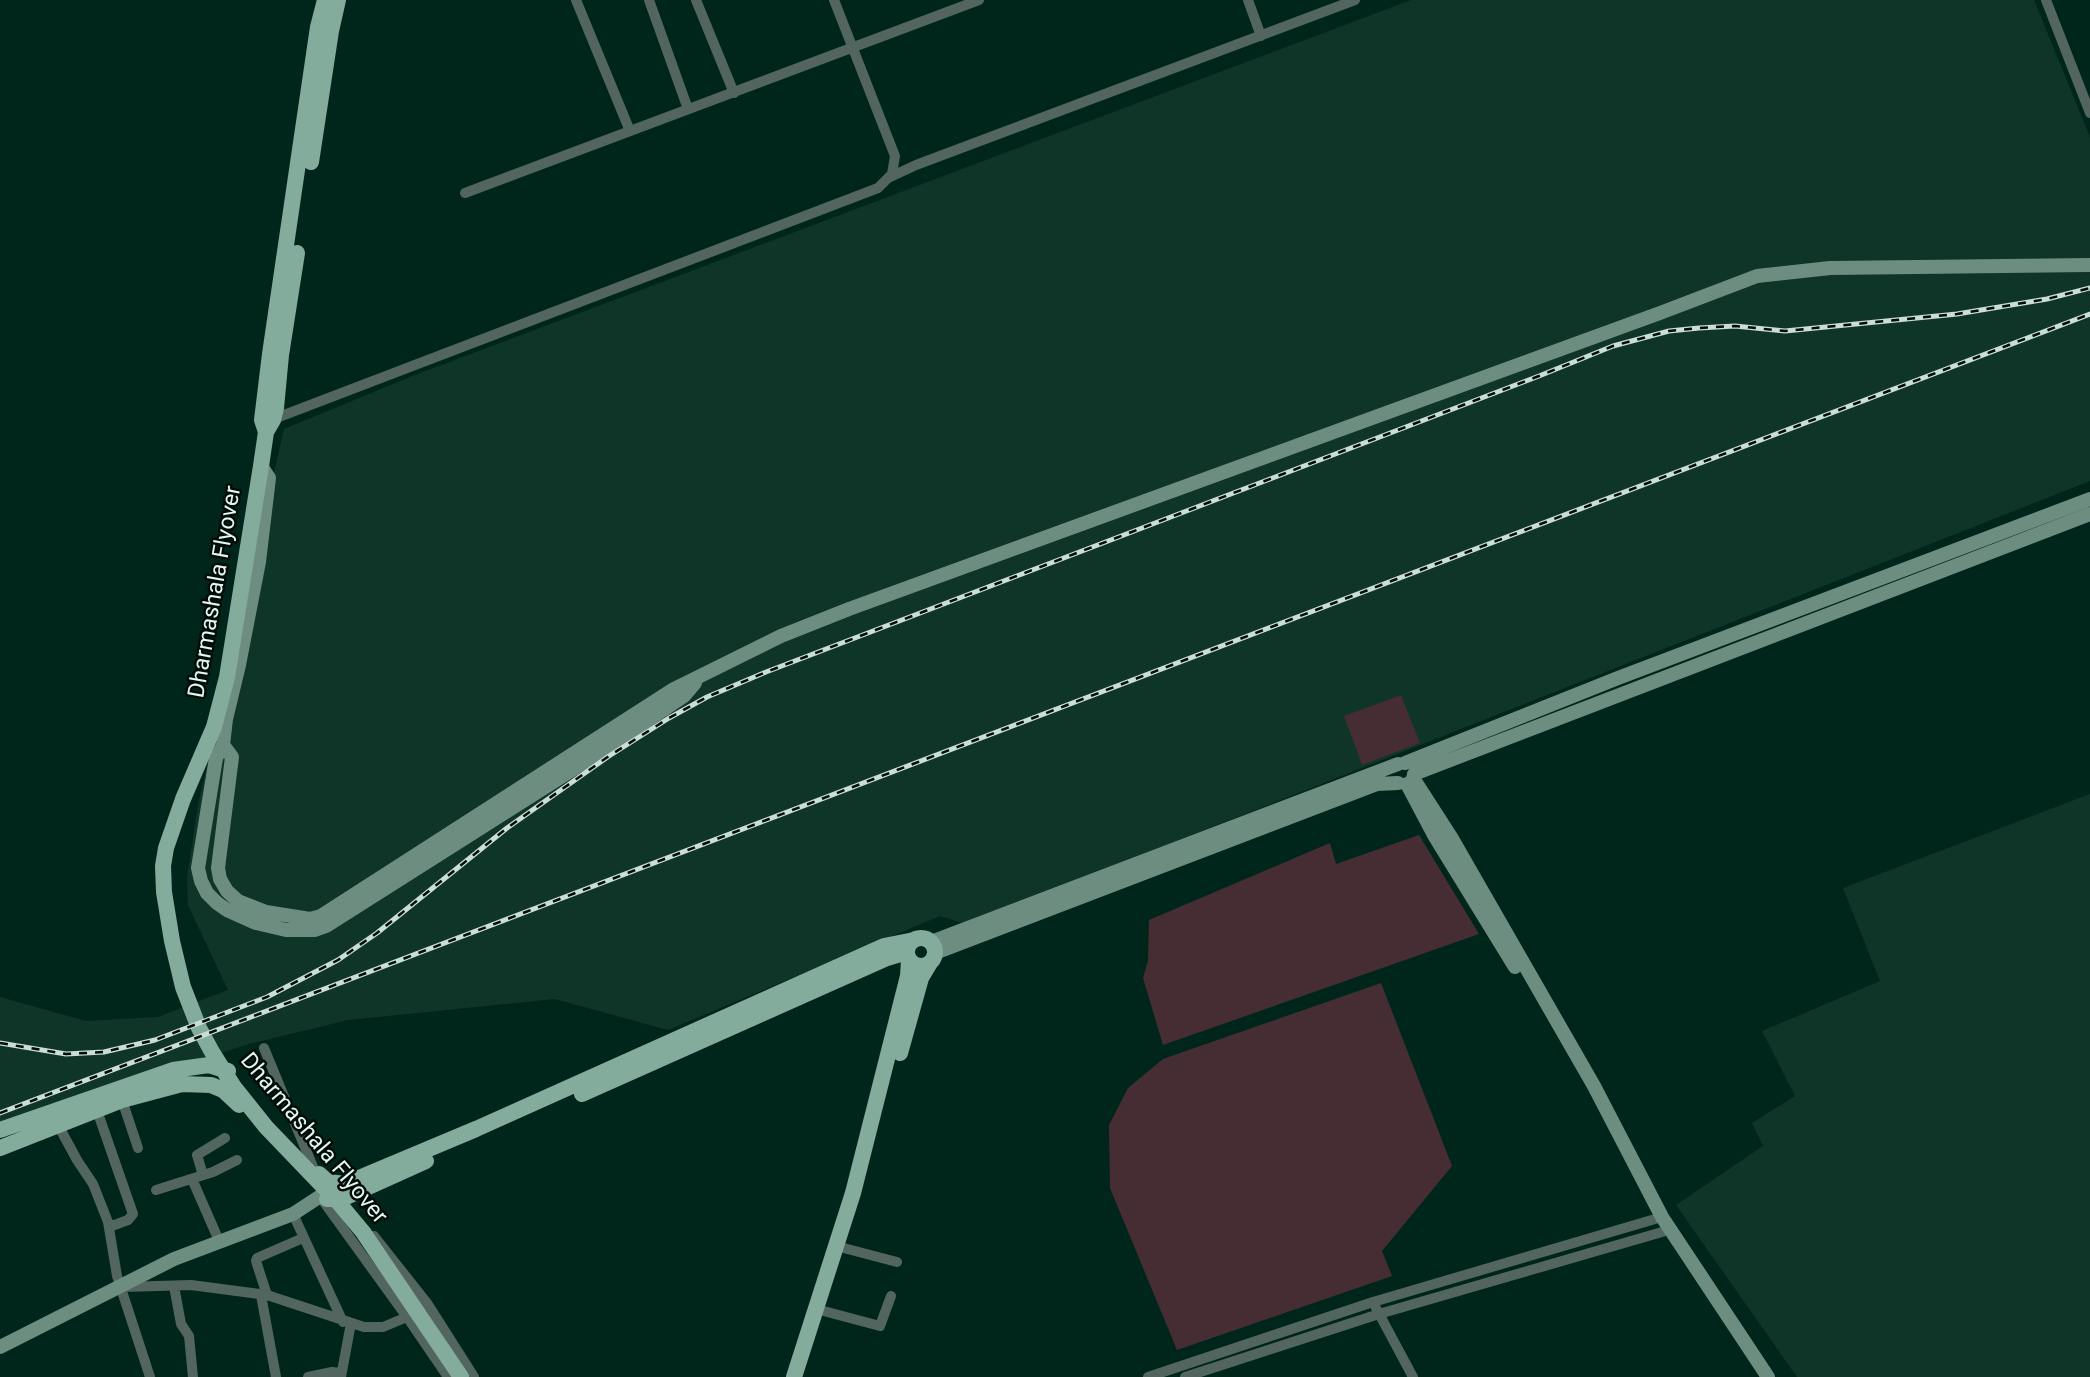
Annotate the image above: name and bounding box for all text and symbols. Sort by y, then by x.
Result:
street label: Dharmashala Flyover [184,484,248,700]
street label: Dharmashala Flyover [233,1048,393,1230]

